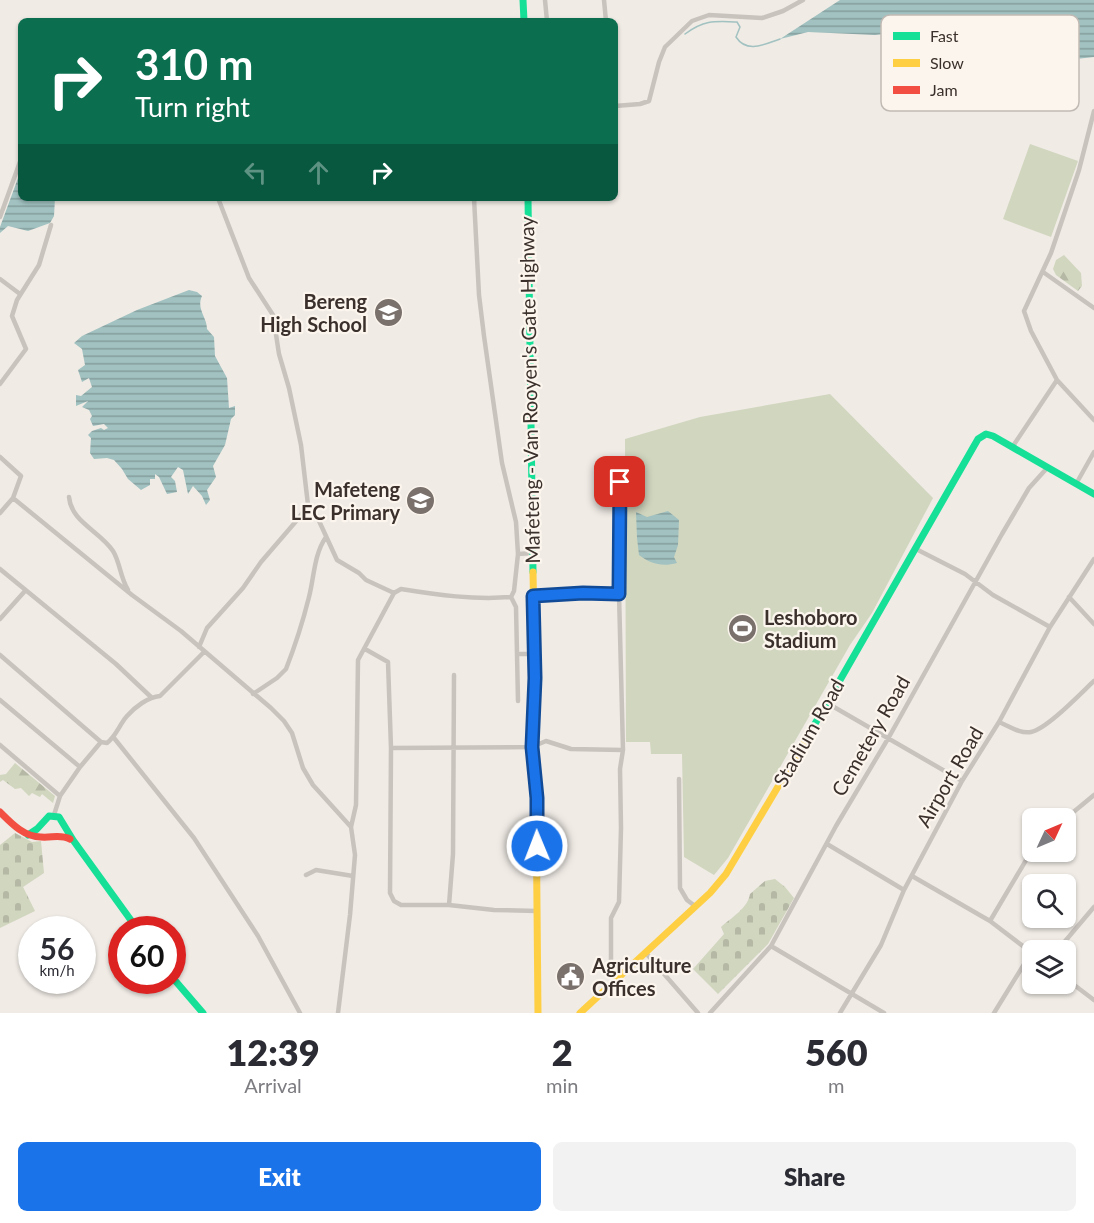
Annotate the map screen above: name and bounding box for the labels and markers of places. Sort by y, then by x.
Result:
place label: Bereng High School [260,289,367,336]
school or university icon: Bereng High School [372,297,404,329]
pin [594,456,645,507]
place label: Mafeteng LEC Primary [291,477,400,524]
school or university icon: Mafeteng LEC Primary [405,485,437,517]
place label: Leshoboro Stadium [764,605,858,652]
sports icon: Leshoboro Stadium [727,613,759,645]
place label: Agriculture Offices [591,953,692,1000]
public building icon: Agriculture Offices [555,961,587,993]

